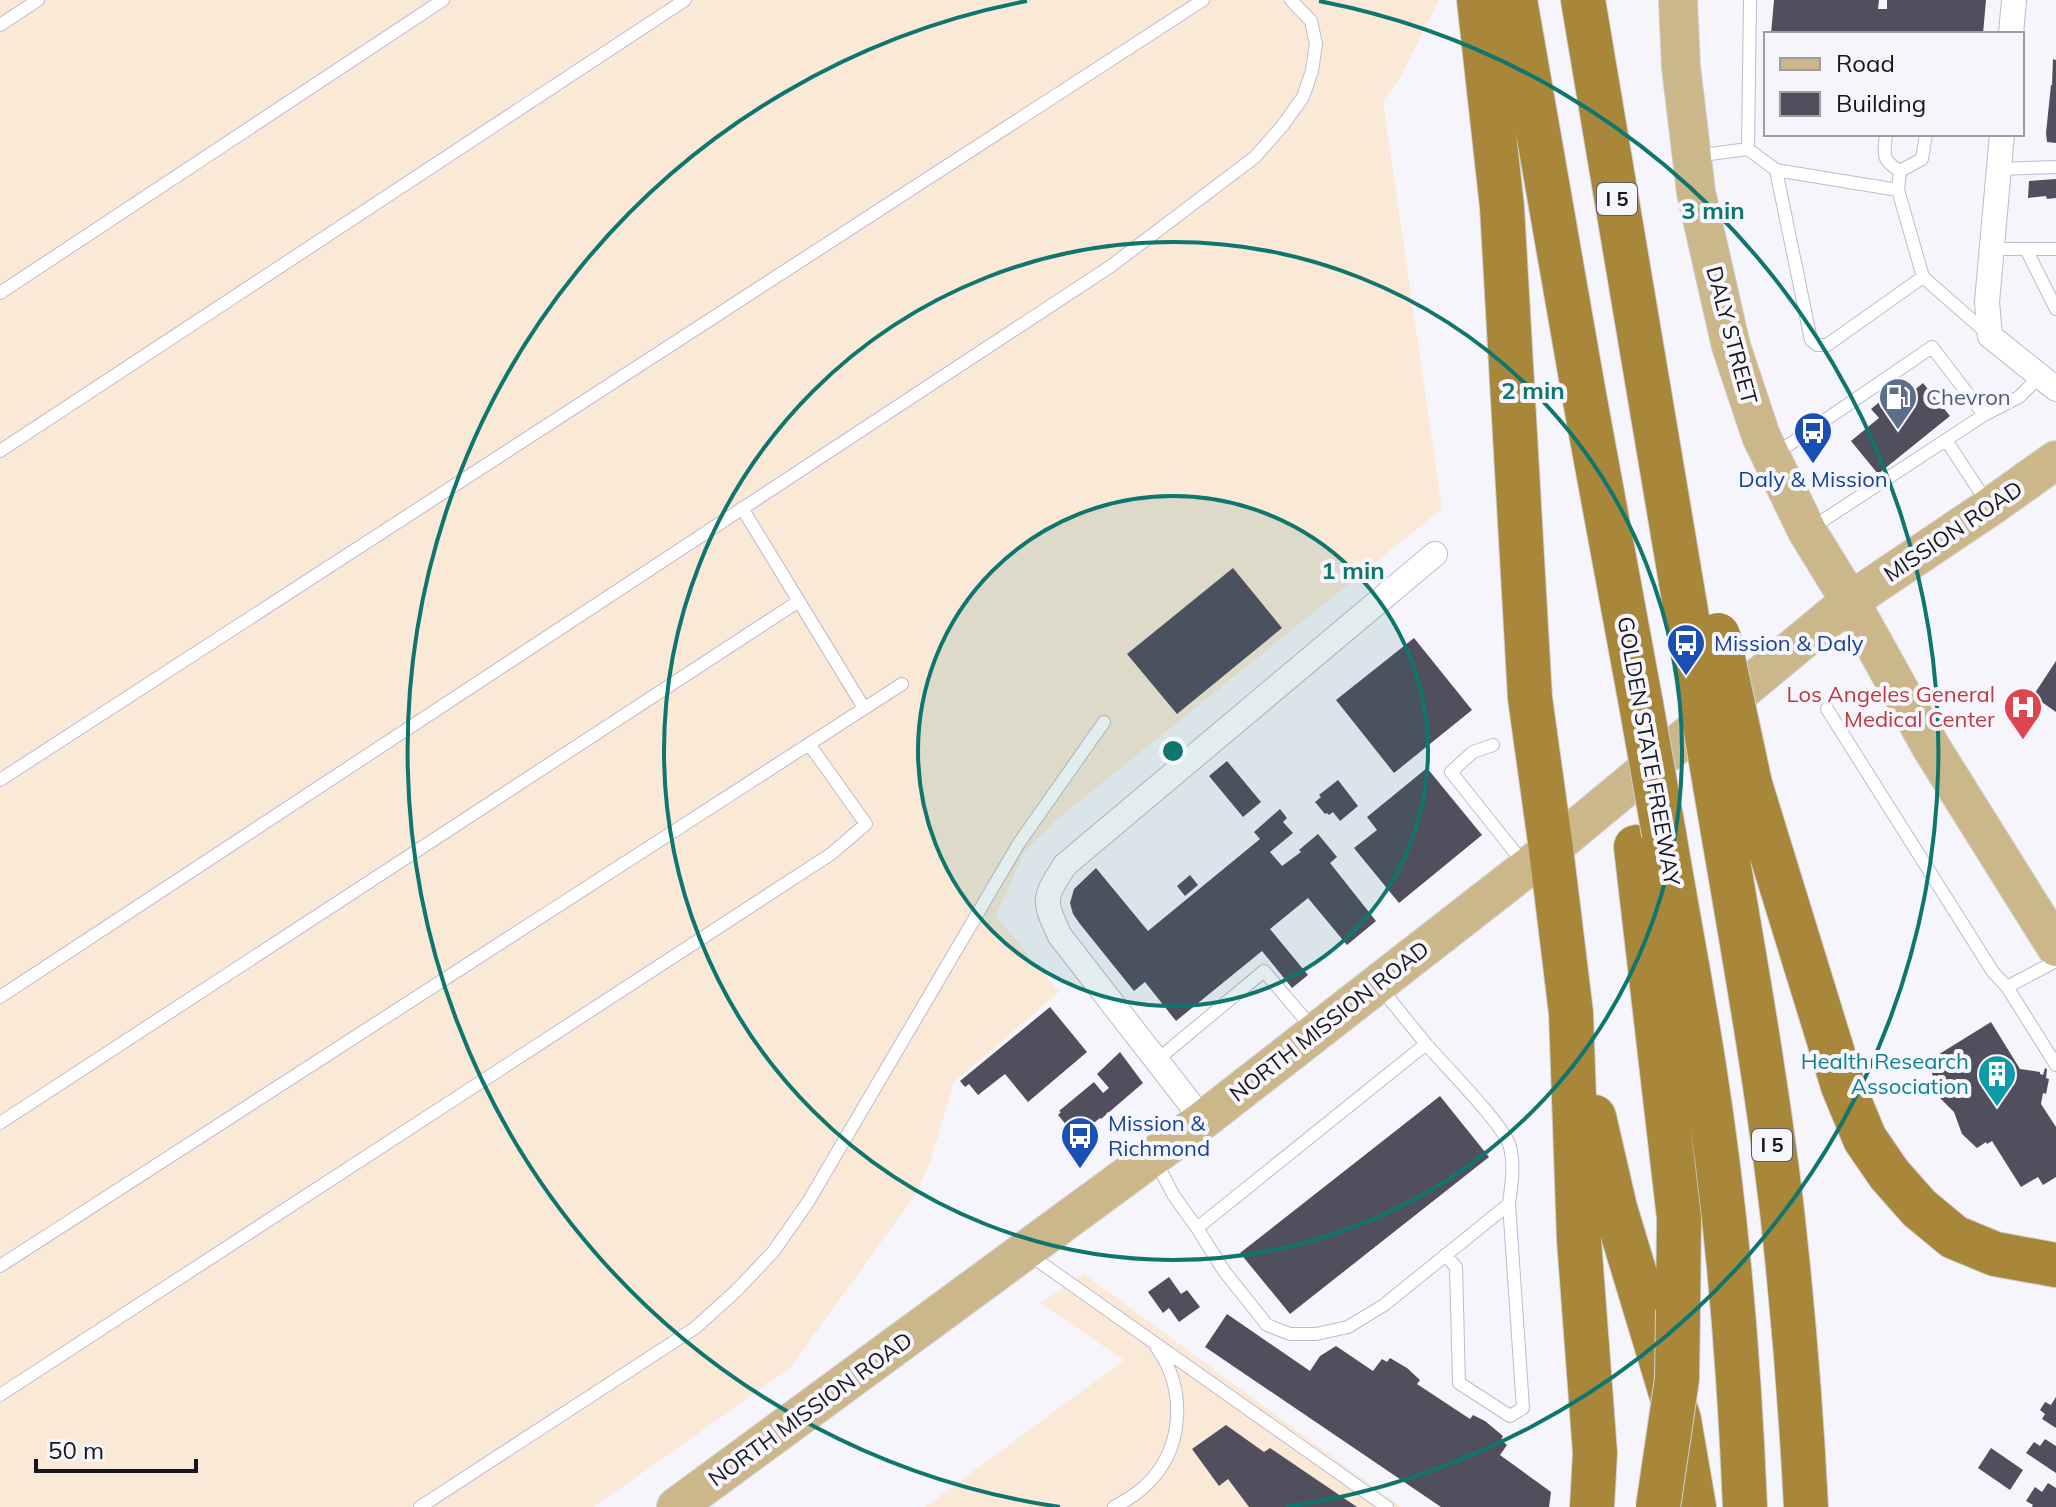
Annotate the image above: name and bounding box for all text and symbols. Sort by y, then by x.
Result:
legend [1764,32,2024,136]
text: Road [1836,48,1895,78]
text: Building [1836,88,1926,118]
road number: I 5 [1597,183,1637,215]
text: 3 min [1681,195,1745,225]
street label: DALY STREET [1700,263,1764,407]
text: 2 min [1501,375,1565,405]
fuel station icon: Chevron [1877,376,1919,431]
place label: Chevron [1926,383,2011,411]
bus stop icon: Daly & Mission [1792,410,1834,465]
place label: Daly & Mission [1738,465,1888,493]
street label: MISSION ROAD [1878,474,2028,588]
text: 1 min [1321,555,1385,585]
street label: GOLDEN STATE FREEWAY [1612,614,1687,888]
bus stop icon: Mission & Daly [1665,622,1707,677]
place label: Mission & Daly [1714,629,1864,657]
place label: Los Angeles General Medical Center [1787,680,1995,733]
hospital icon: Los Angeles General Medical Center [2002,686,2044,741]
centre of rings [1159,737,1187,765]
street label: NORTH MISSION ROAD [1224,934,1434,1108]
place label: Health Research Association [1801,1047,1969,1100]
building icon: Health Research Association [1976,1053,2018,1108]
place label: Mission & Richmond [1108,1109,1210,1162]
bus stop icon: Mission & Richmond [1059,1115,1101,1170]
road number: I 5 [1752,1129,1792,1161]
street label: NORTH MISSION ROAD [703,1326,917,1492]
scale bar [36,1423,196,1473]
text: 50 m [48,1435,104,1465]

